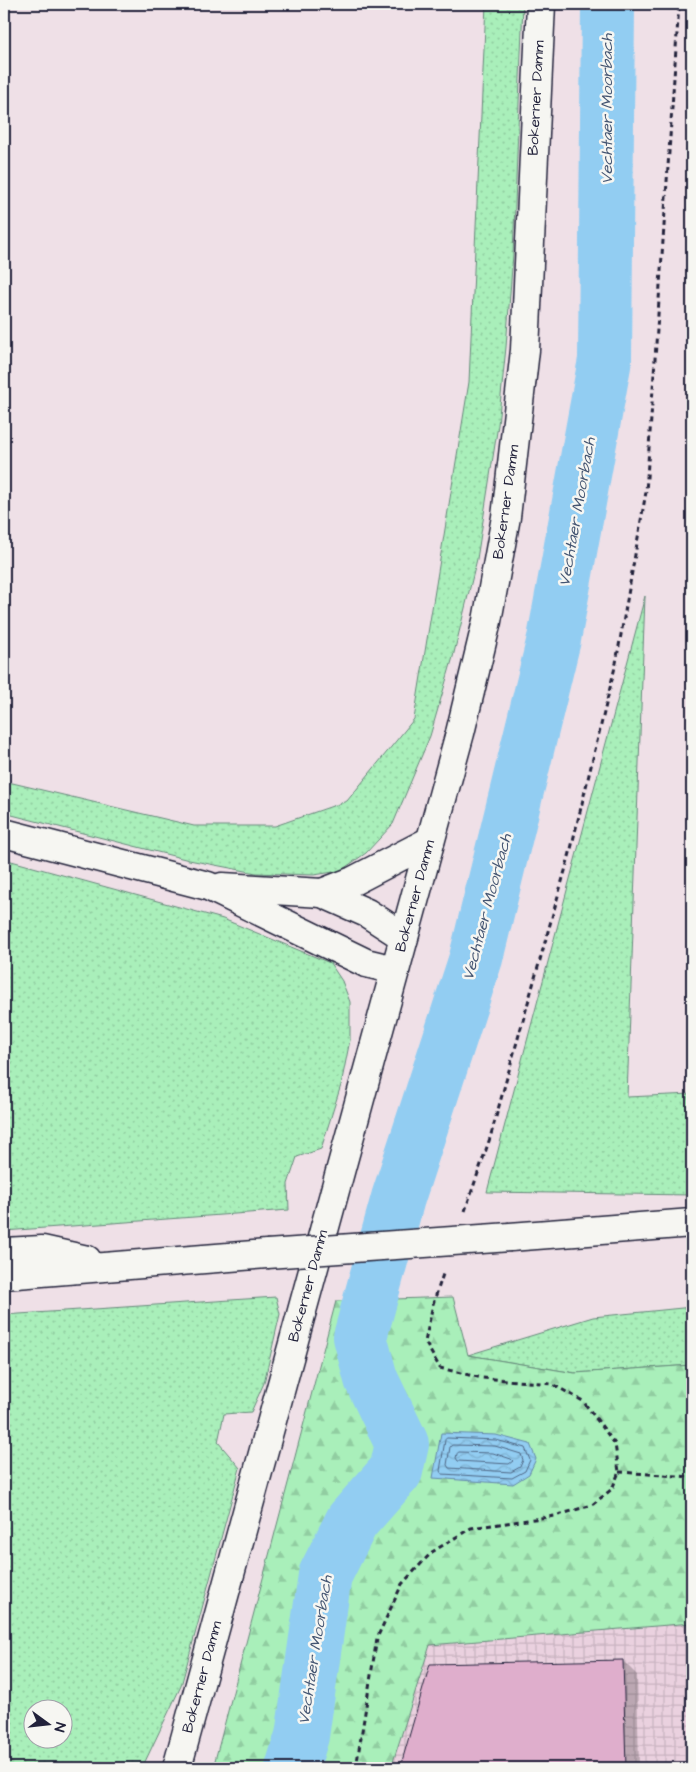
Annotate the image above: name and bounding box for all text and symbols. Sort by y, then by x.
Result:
water label: Vechtaer Moorbach [596,33,618,184]
street label: Bokerner Damm [522,40,550,156]
water label: Vechtaer Moorbach [553,435,601,588]
street label: Bokerner Damm [488,443,524,561]
water label: Vechtaer Moorbach [457,830,517,983]
street label: Bokerner Damm [390,837,440,954]
street label: Bokerner Damm [283,1227,333,1344]
water label: Vechtaer Moorbach [292,1573,338,1726]
street label: Bokerner Damm [177,1618,227,1735]
north arrow [22,1700,72,1750]
text: N [49,1720,70,1734]

